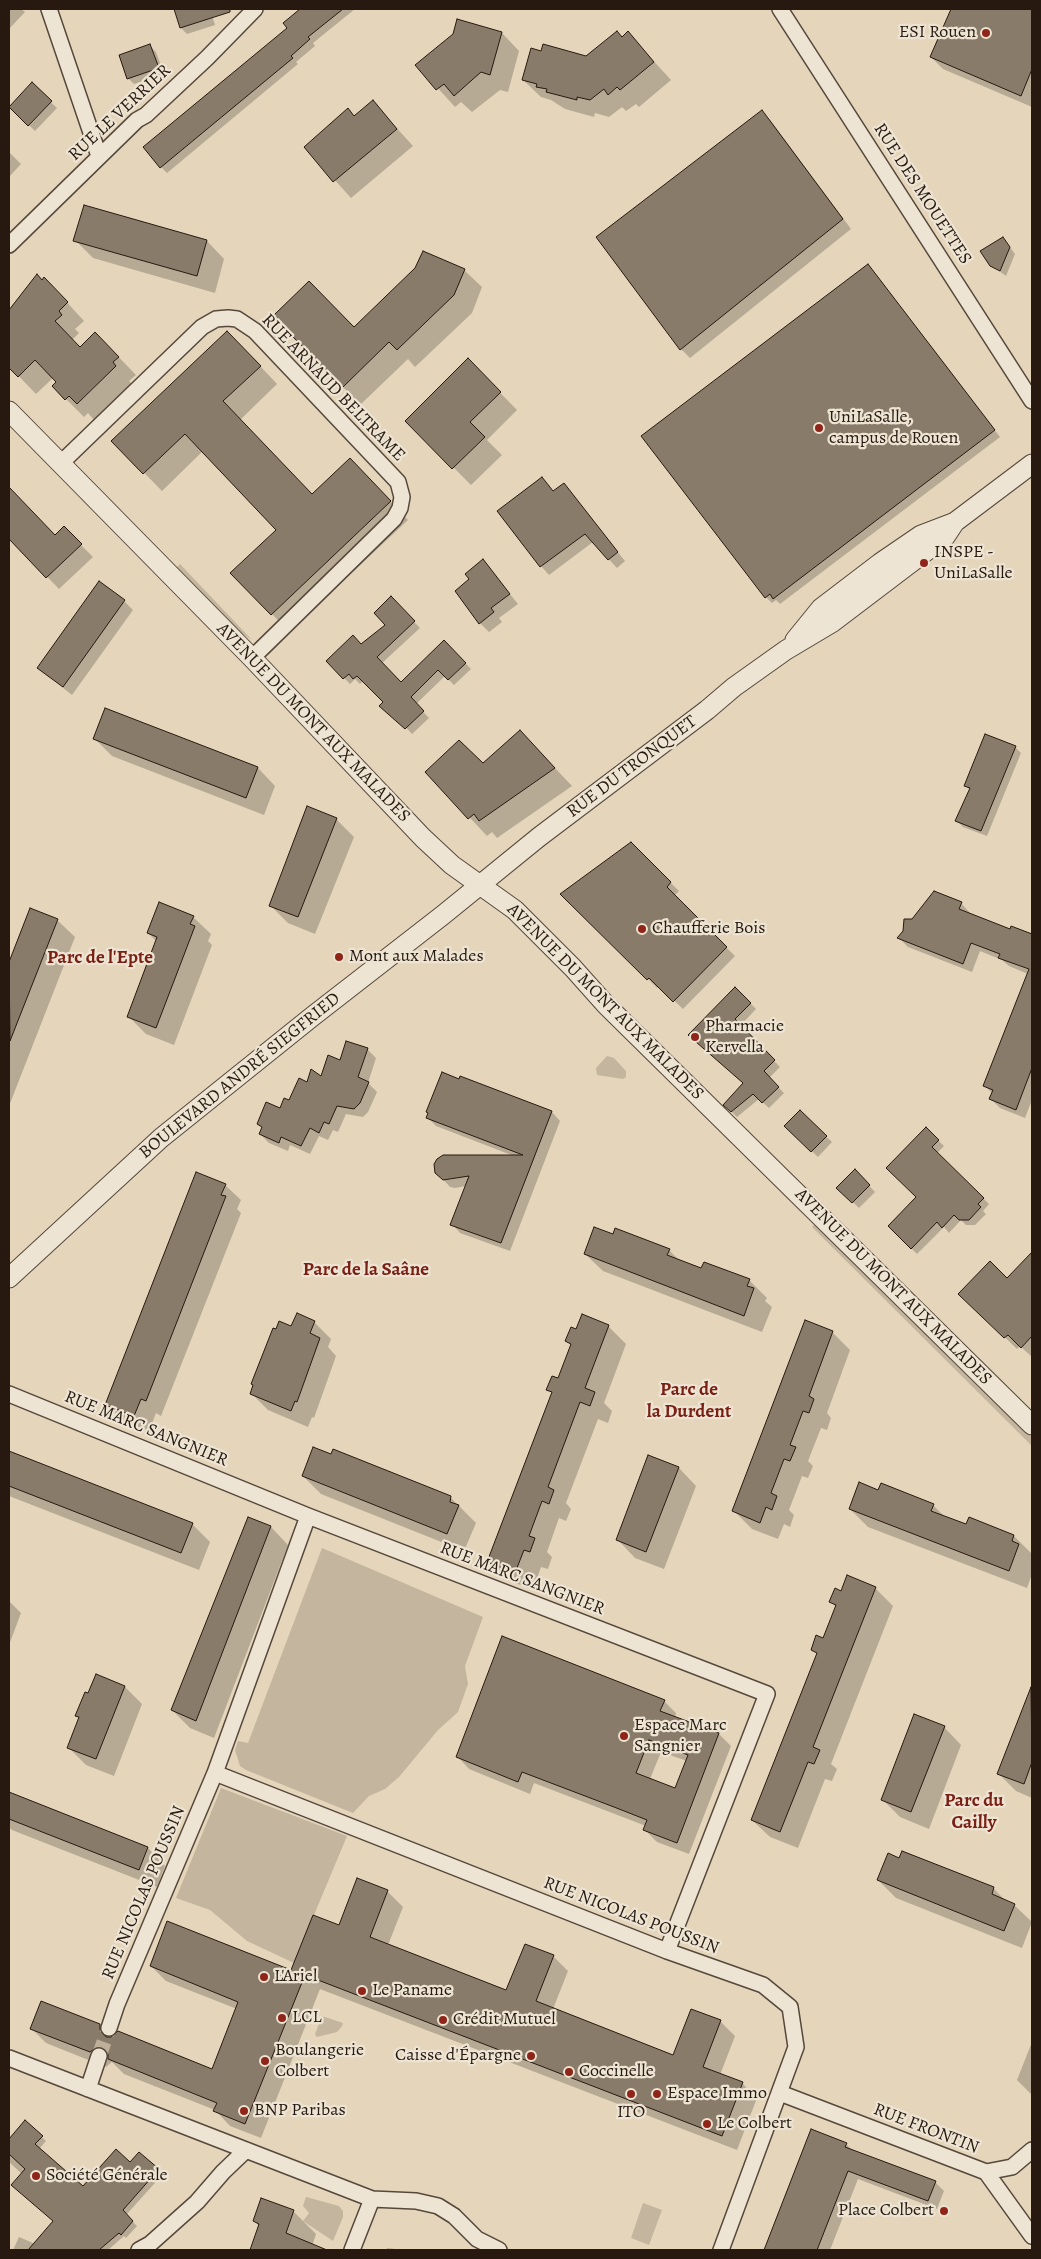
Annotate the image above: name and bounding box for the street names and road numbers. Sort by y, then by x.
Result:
street label: RUE LE VERRIER [64,60,176,166]
street label: RUE DES MOUETTES [868,119,976,269]
street label: RUE ARNAUD BELTRAME [257,310,409,466]
street label: AVENUE DU MONT AUX MALADES [212,619,414,827]
street label: RUE DU TRONQUET [563,711,701,823]
street label: AVENUE DU MONT AUX MALADES [502,899,708,1105]
street label: BOULEVARD ANDRÉ SIEGFRIED [135,988,345,1164]
street label: AVENUE DU MONT AUX MALADES [790,1184,996,1390]
street label: RUE MARC SANGNIER [61,1386,231,1472]
street label: RUE MARC SANGNIER [437,1538,607,1620]
street label: RUE NICOLAS POUSSIN [98,1803,190,1983]
street label: RUE NICOLAS POUSSIN [540,1873,722,1959]
street label: RUE FRONTIN [870,2099,982,2159]

